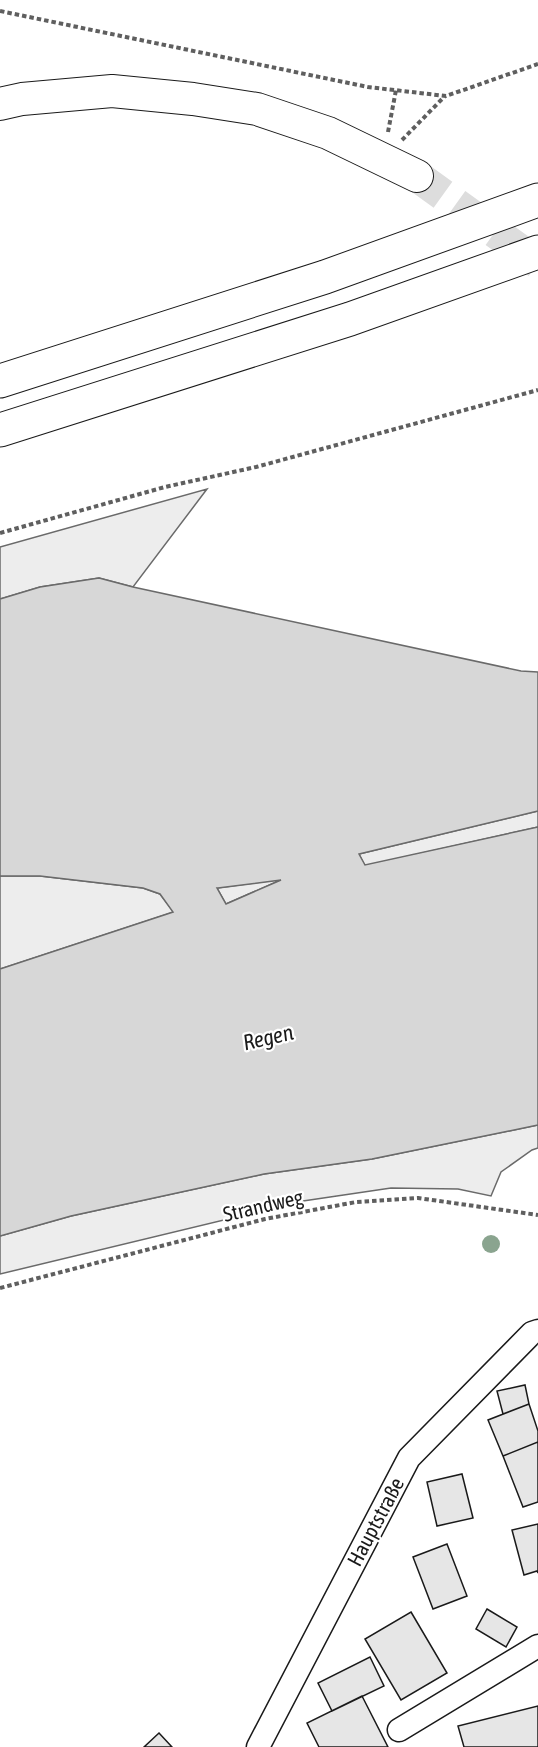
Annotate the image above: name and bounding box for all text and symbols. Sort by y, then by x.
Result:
water label: Regen [240,1019,296,1055]
street label: Strandweg [220,1184,305,1226]
street label: Hauptstraße [342,1473,408,1570]

